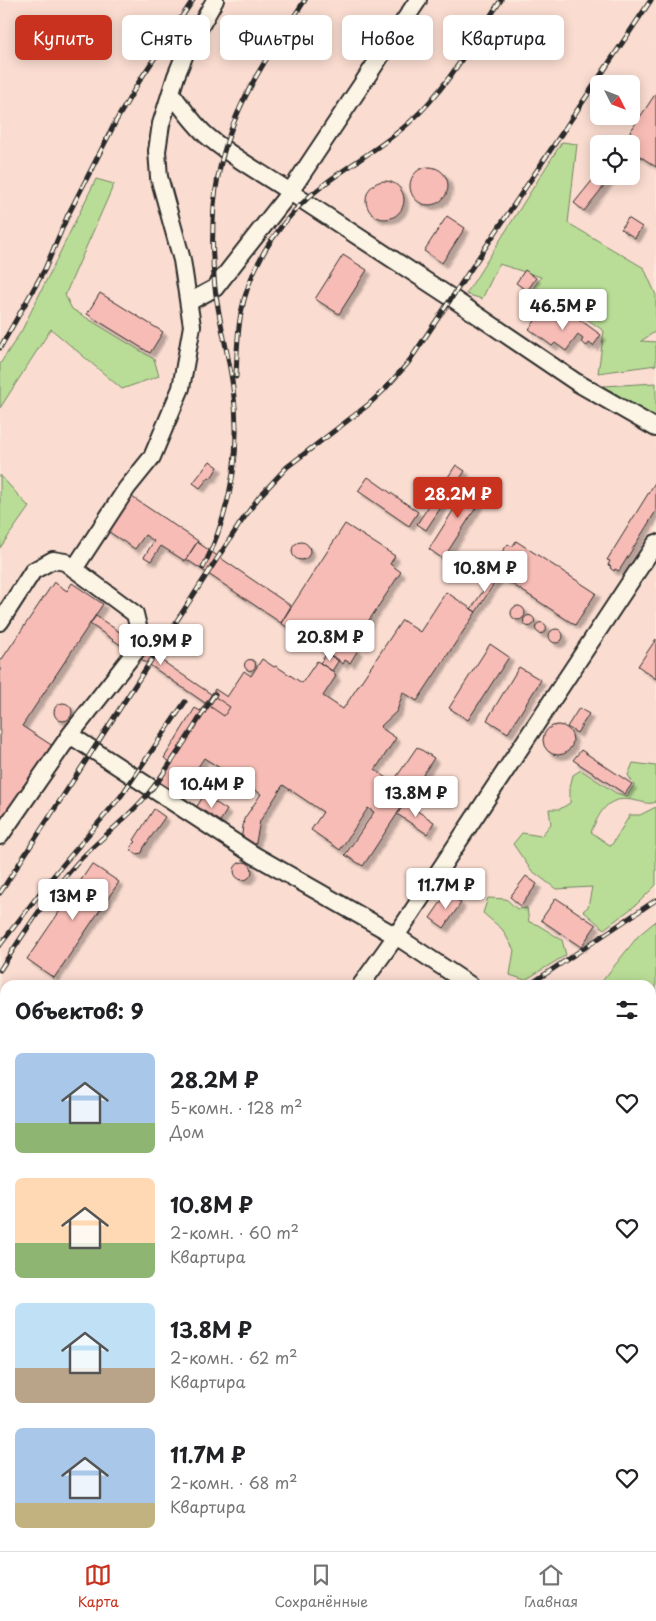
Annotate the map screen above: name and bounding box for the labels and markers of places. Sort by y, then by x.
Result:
pin: 46.5M ₽ [517,288,609,331]
pin: 28.2M ₽ [412,476,504,519]
pin: 10.8M ₽ [439,550,531,593]
pin: 20.8M ₽ [284,620,376,662]
pin: 10.9M ₽ [115,624,207,666]
pin: 10.4M ₽ [166,766,258,809]
pin: 13.8M ₽ [370,776,462,818]
pin: 11.7M ₽ [400,868,492,910]
pin: 13M ₽ [38,878,108,921]

